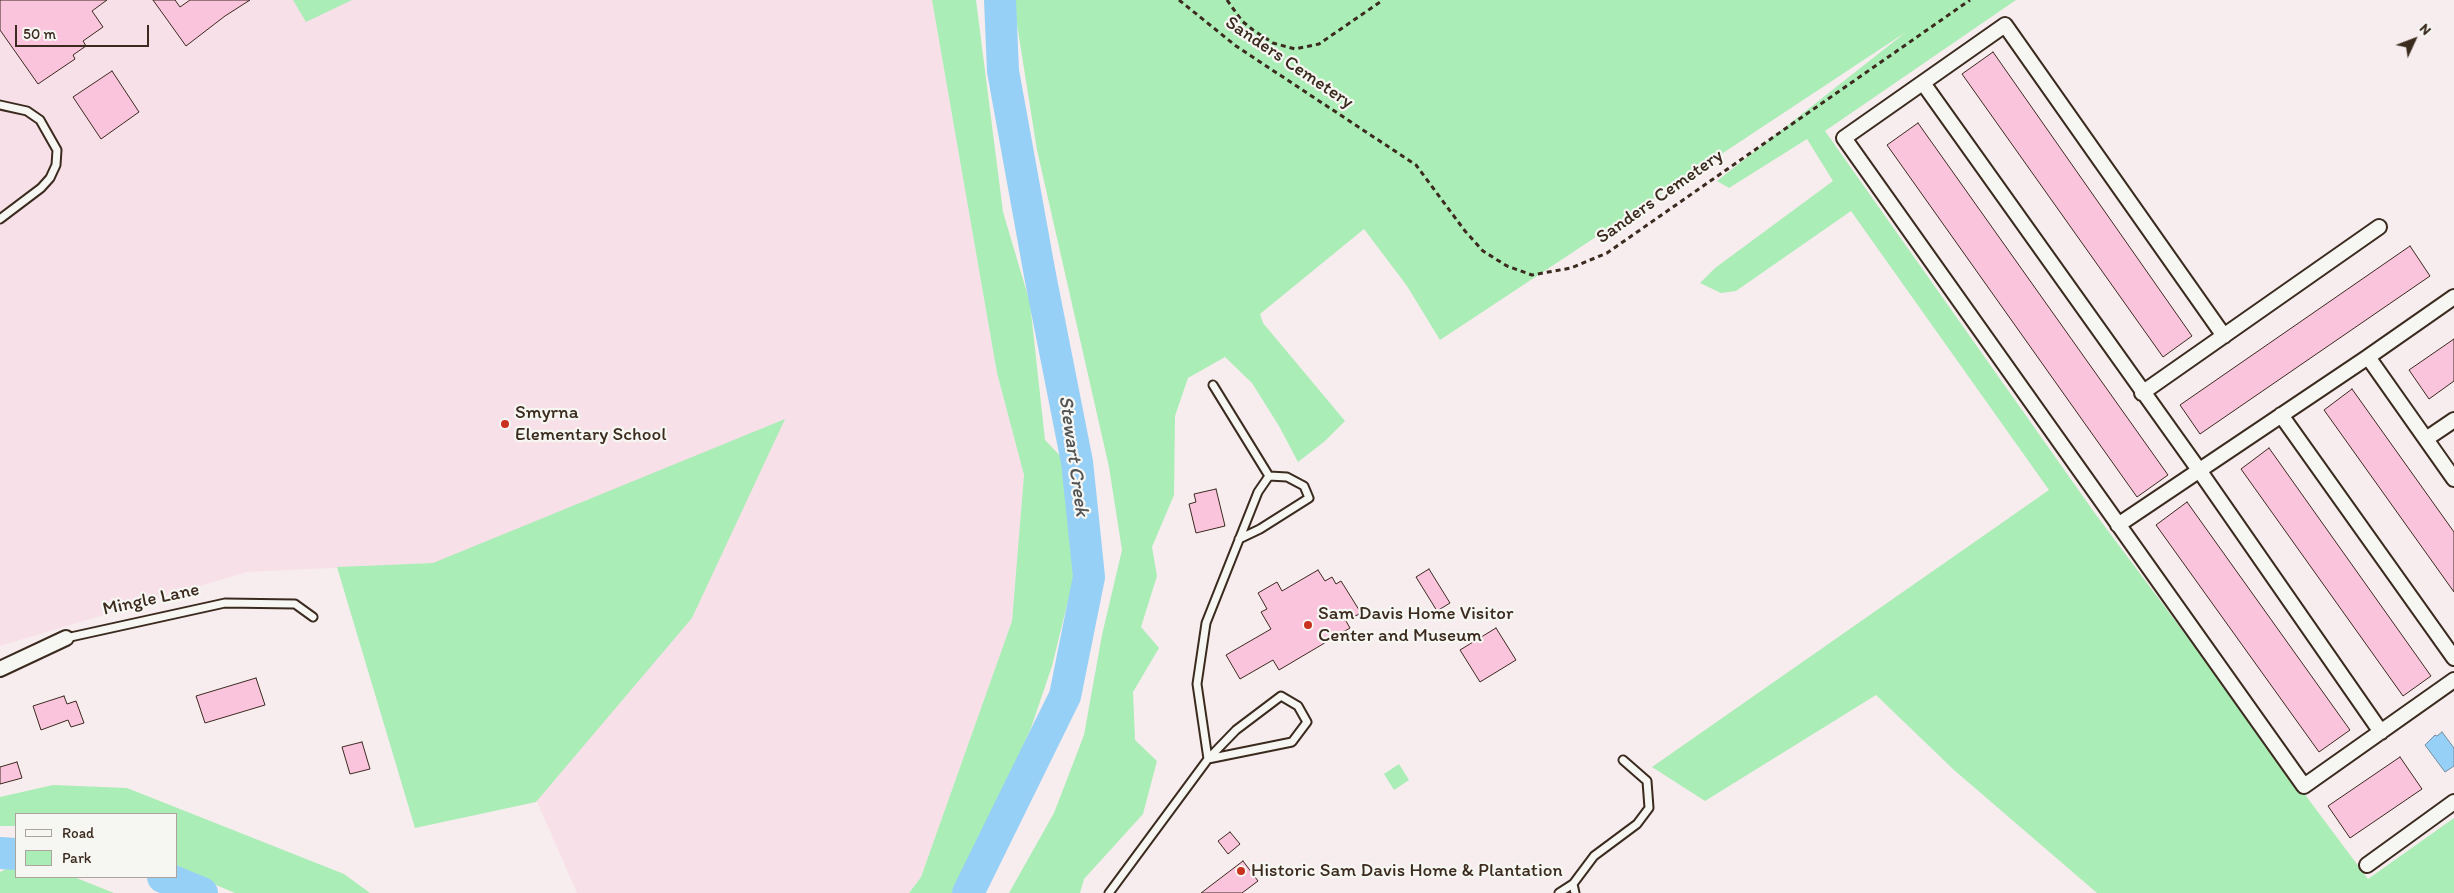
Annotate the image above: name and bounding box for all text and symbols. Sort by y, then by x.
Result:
street label: Sanders Cemetery [1221,12,1357,114]
scale bar [18,15,151,47]
north arrow [2389,15,2439,65]
text: N [2416,20,2435,39]
text: 50 m [23,25,56,43]
street label: Sanders Cemetery [1592,145,1728,249]
water label: Stewart Creek [1053,394,1093,518]
place label: Smyrna Elementary School [515,402,667,446]
marker: Smyrna Elementary School [499,418,511,430]
street label: Mingle Lane [101,579,201,621]
place label: Sam Davis Home Visitor Center and Museum [1318,603,1513,647]
marker: Sam Davis Home Visitor Center and Museum [1302,619,1314,631]
legend [15,813,178,878]
text: Road [62,824,94,842]
text: Park [62,849,92,867]
place label: Historic Sam Davis Home & Plantation [1251,860,1563,882]
marker: Historic Sam Davis Home & Plantation [1235,865,1247,877]

